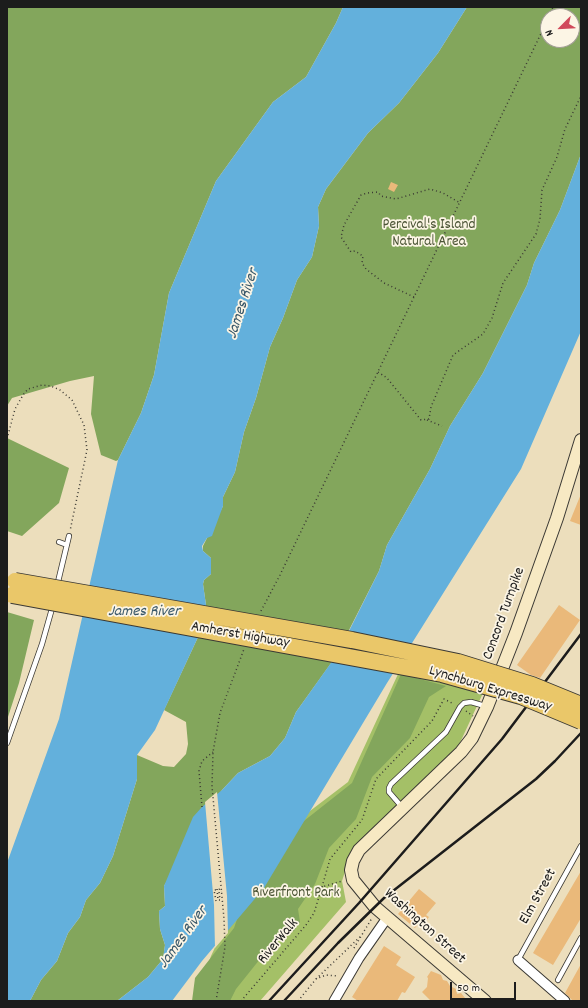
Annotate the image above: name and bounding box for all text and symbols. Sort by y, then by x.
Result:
north arrow [540,8,580,48]
text: N [542,27,558,38]
park label: Percival's Island Natural Area [383,217,475,252]
water label: James River [224,267,264,341]
street label: Concord Turnpike [480,565,530,663]
water label: James River [108,603,180,623]
street label: Amherst Highway [189,619,291,653]
street label: Lynchburg Expressway [426,663,554,717]
street label: Elm Street [516,866,562,928]
park label: Riverfront Park [252,885,340,903]
street label: Washington Street [379,885,469,969]
water label: James River [155,903,213,973]
street label: RiverWalk [255,916,303,968]
scale bar [452,974,518,1000]
text: 50 m [457,980,480,997]

